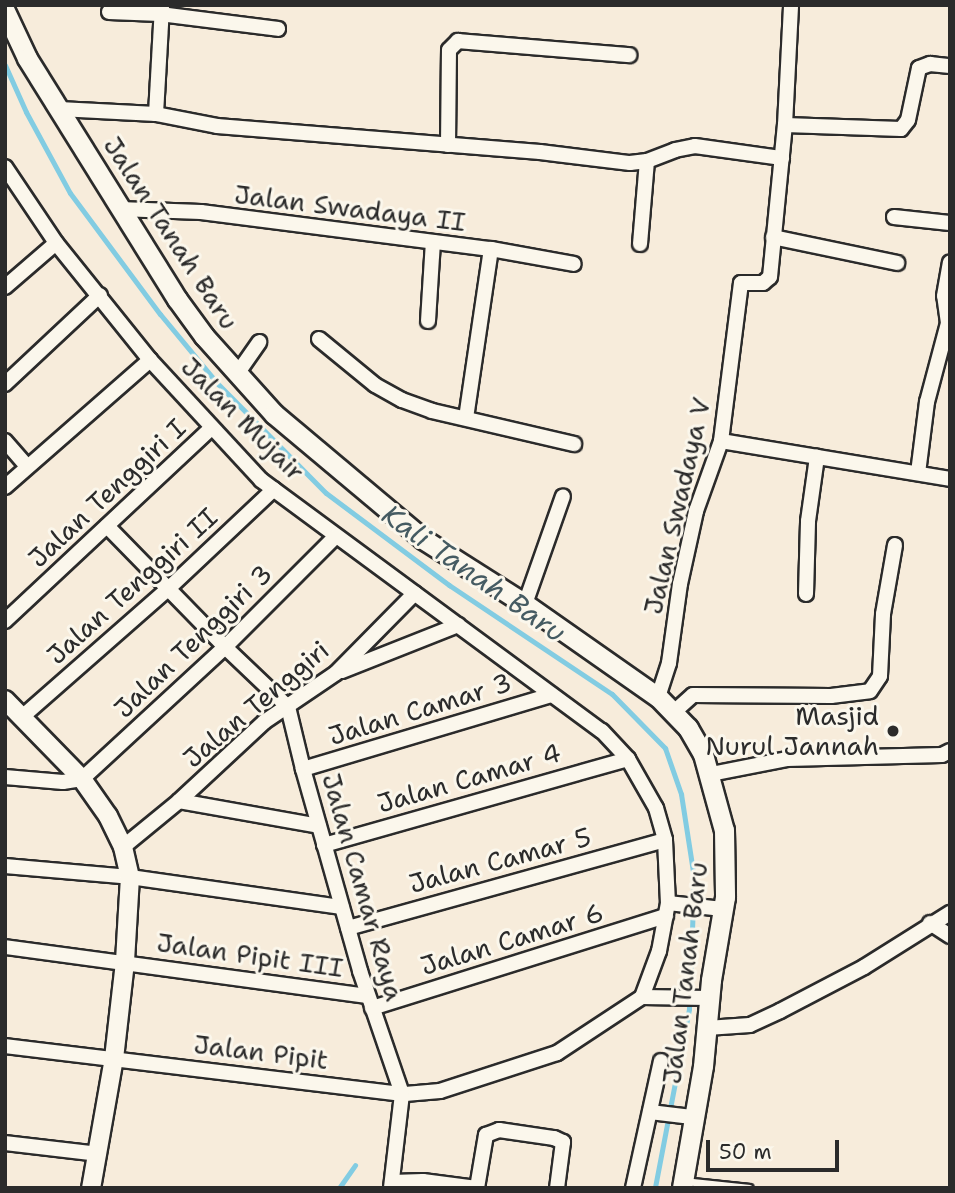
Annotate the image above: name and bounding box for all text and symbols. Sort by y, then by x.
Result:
street label: Jalan Tanah Baru [97,131,245,335]
street label: Jalan Swadaya II [233,178,467,238]
street label: Jalan Mujair [175,351,311,487]
street label: Jalan Swadaya V [637,395,717,617]
street label: Jalan Tenggiri I [22,412,192,574]
water label: Kali Tanah Baru [376,497,572,649]
street label: Jalan Tenggiri II [40,501,224,671]
street label: Jalan Tenggiri 3 [108,558,278,724]
street label: Jalan Tenggiri [177,634,335,774]
street label: Jalan Camar 3 [325,666,515,752]
place label: Masjid Nurul Jannah [705,700,879,762]
marker: Masjid Nurul Jannah [885,723,901,739]
street label: Jalan Camar 4 [374,737,564,819]
street label: Jalan Camar Raya [316,770,410,1004]
street label: Jalan Camar 5 [406,821,594,899]
street label: Jalan Tanah Baru [656,860,714,1086]
street label: Jalan Camar 6 [417,896,607,982]
street label: Jalan Pipit III [155,926,345,984]
street label: Jalan Pipit [192,1028,330,1076]
scale bar [710,1126,843,1170]
text: 50 m [719,1138,772,1166]

